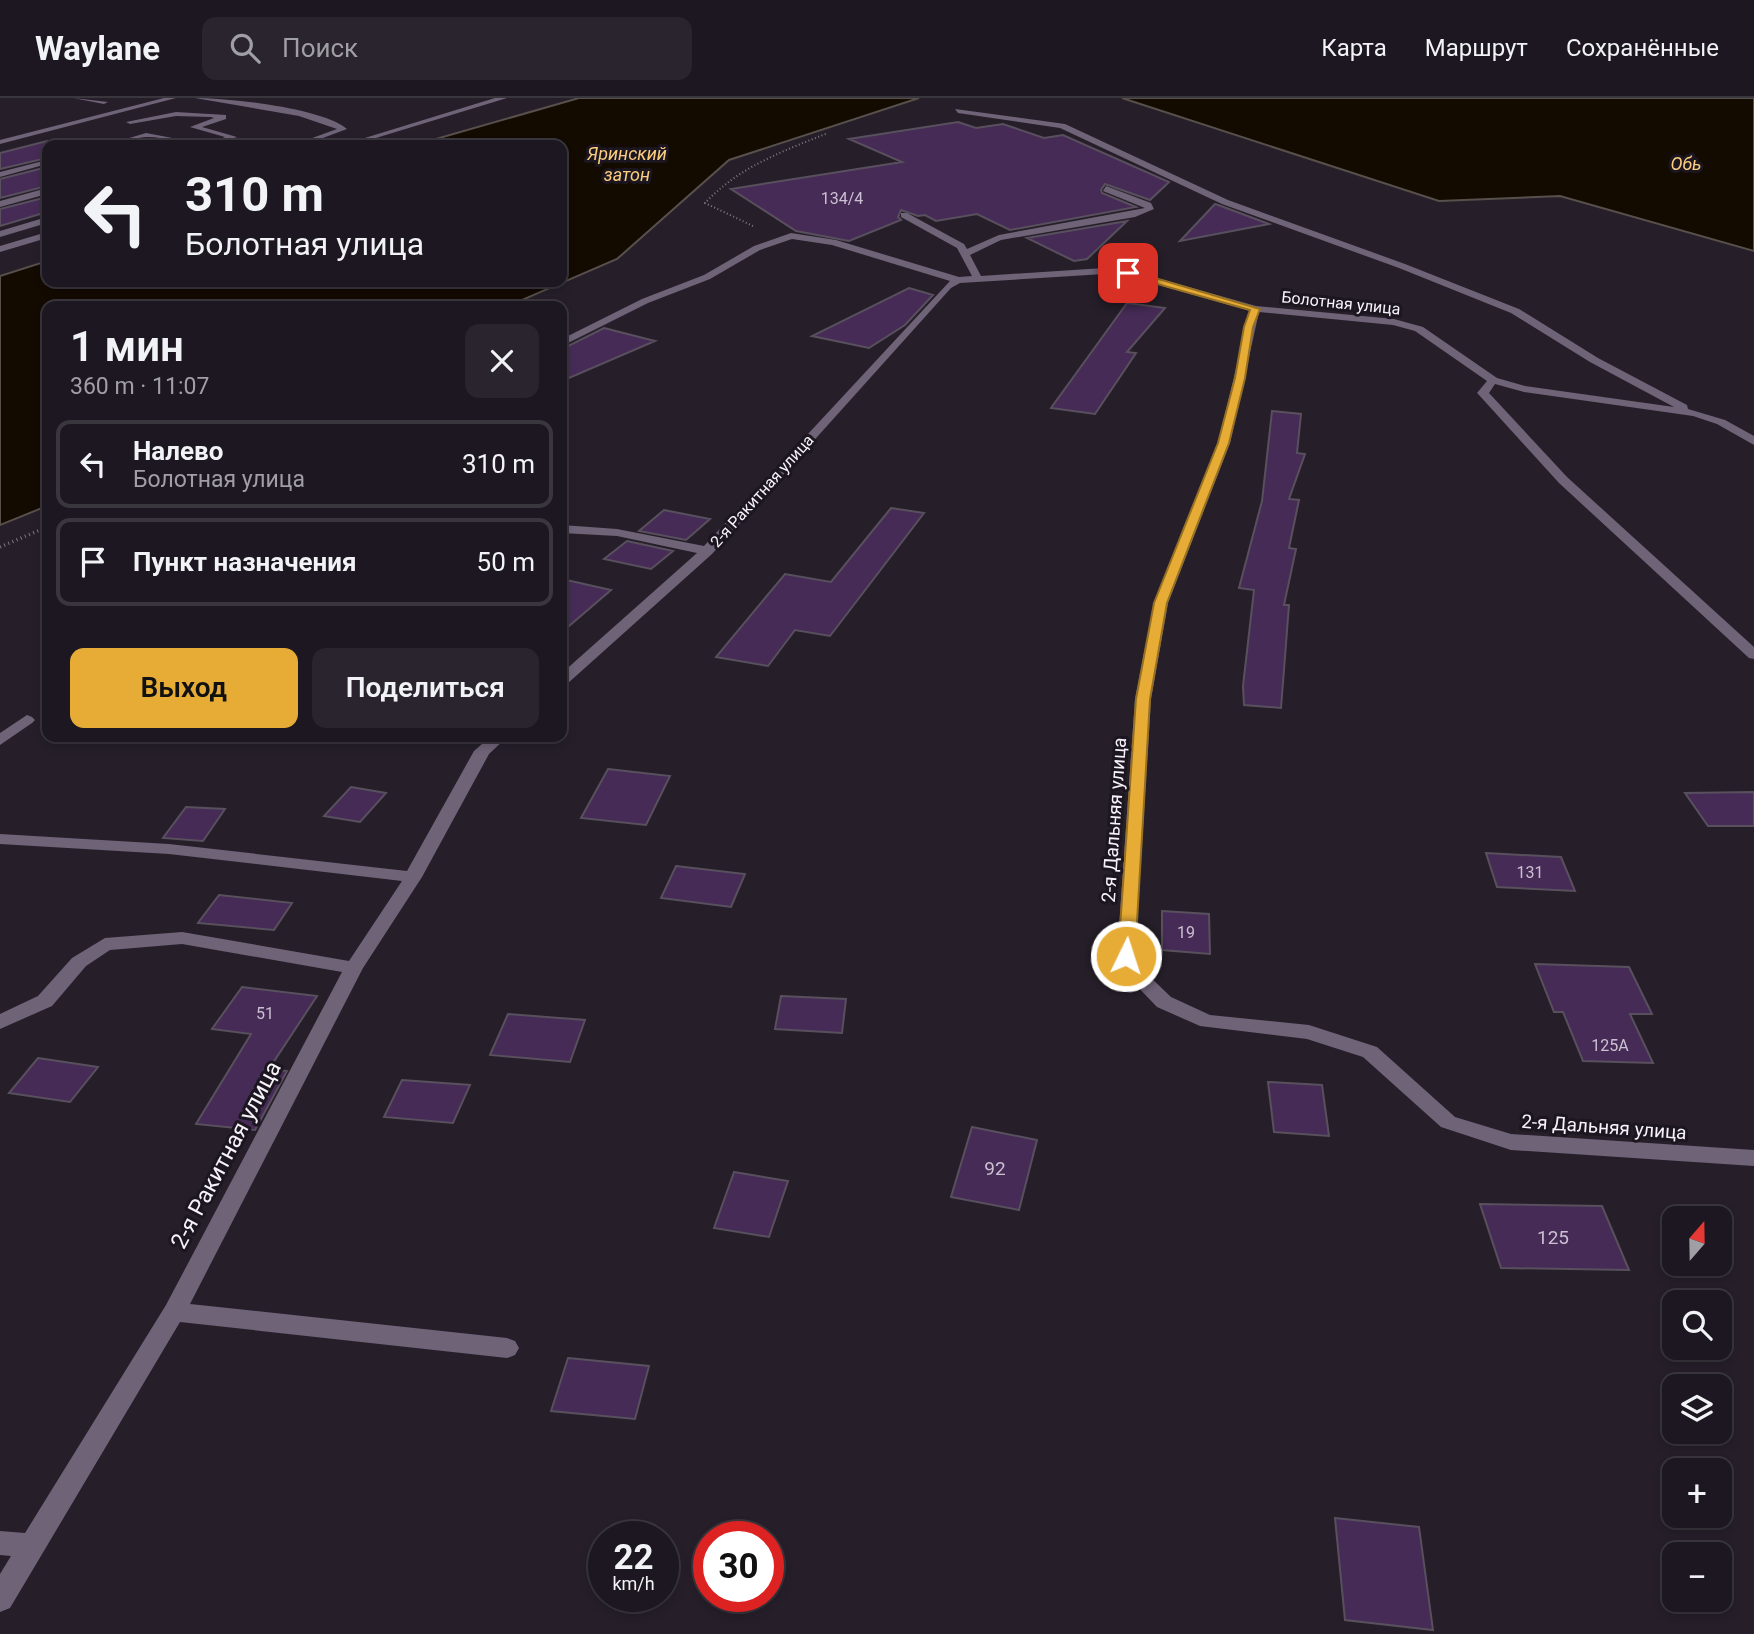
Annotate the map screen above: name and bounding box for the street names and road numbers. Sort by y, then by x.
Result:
street label: Болотная улица [1281,287,1401,319]
street label: 2-я Ракитная улица [706,431,818,551]
street label: 2-я Дальняя улица [1097,737,1131,903]
street label: 2-я Ракитная улица [165,1057,287,1253]
street label: 2-я Дальняя улица [1521,1110,1687,1144]

